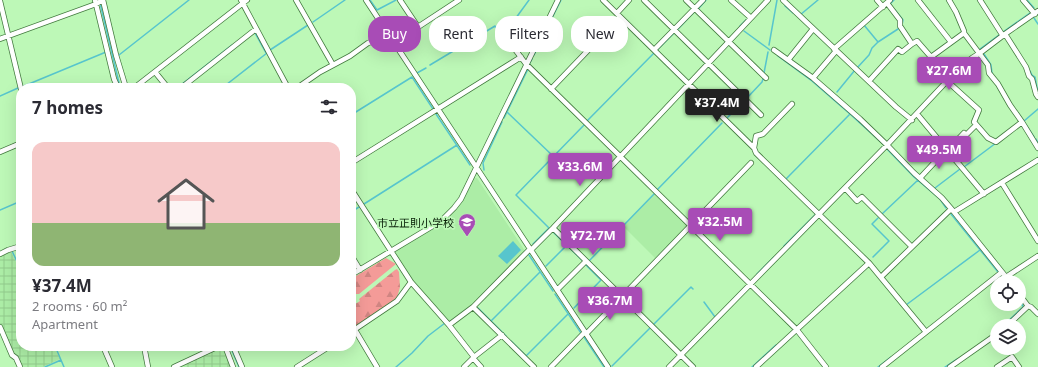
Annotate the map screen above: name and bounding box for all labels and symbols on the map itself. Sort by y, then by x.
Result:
pin: ¥27.6M [916,57,982,91]
pin: ¥37.4M [684,89,750,123]
pin: ¥49.5M [906,136,972,170]
pin: ¥33.6M [547,153,613,187]
pin: ¥32.5M [687,208,753,242]
school or university icon: 市立正則小学校 [457,212,477,237]
place label: 市立正則小学校 [377,215,454,230]
pin: ¥72.7M [560,222,626,256]
pin: ¥36.7M [577,287,643,321]

